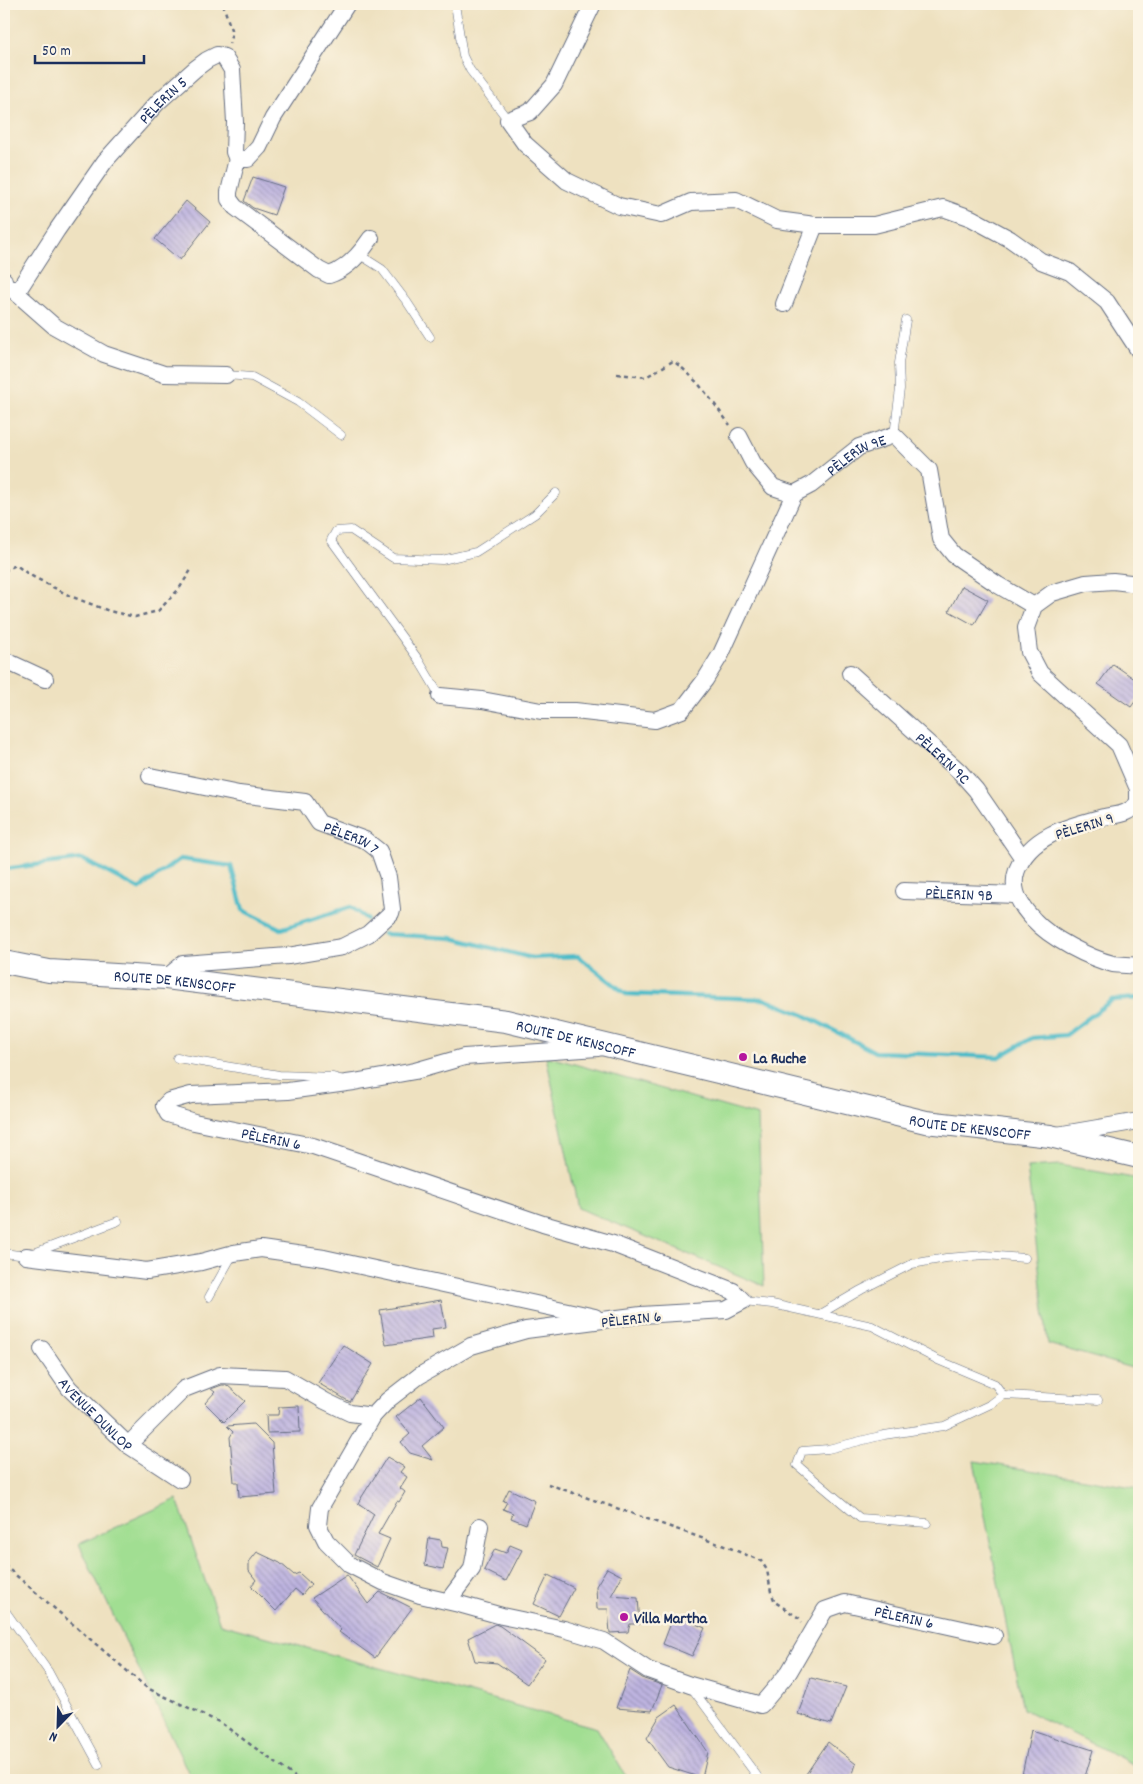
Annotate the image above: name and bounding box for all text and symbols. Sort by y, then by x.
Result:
scale bar [35,32,144,64]
text: 50 m [42,41,71,63]
street label: PÈLERIN 5 [134,72,193,130]
street label: PÈLERIN 9E [822,429,890,483]
street label: PÈLERIN 9C [909,728,975,790]
street label: PÈLERIN 9 [1053,808,1117,847]
street label: PÈLERIN 7 [320,817,383,861]
street label: PÈLERIN 9B [925,883,993,908]
street label: ROUTE DE KENSCOFF [113,966,237,1001]
street label: ROUTE DE KENSCOFF [513,1015,638,1066]
place label: La Ruche [753,1048,806,1071]
marker: La Ruche [737,1051,749,1063]
street label: ROUTE DE KENSCOFF [906,1109,1032,1148]
street label: PÈLERIN 6 [239,1123,303,1157]
street label: PÈLERIN 6 [600,1306,663,1335]
street label: AVENUE DUNLOP [51,1374,136,1459]
street label: PÈLERIN 6 [872,1601,936,1636]
place label: Villa Martha [634,1608,708,1631]
marker: Villa Martha [618,1611,630,1623]
north arrow [32,1702,82,1752]
text: N [47,1726,61,1747]

